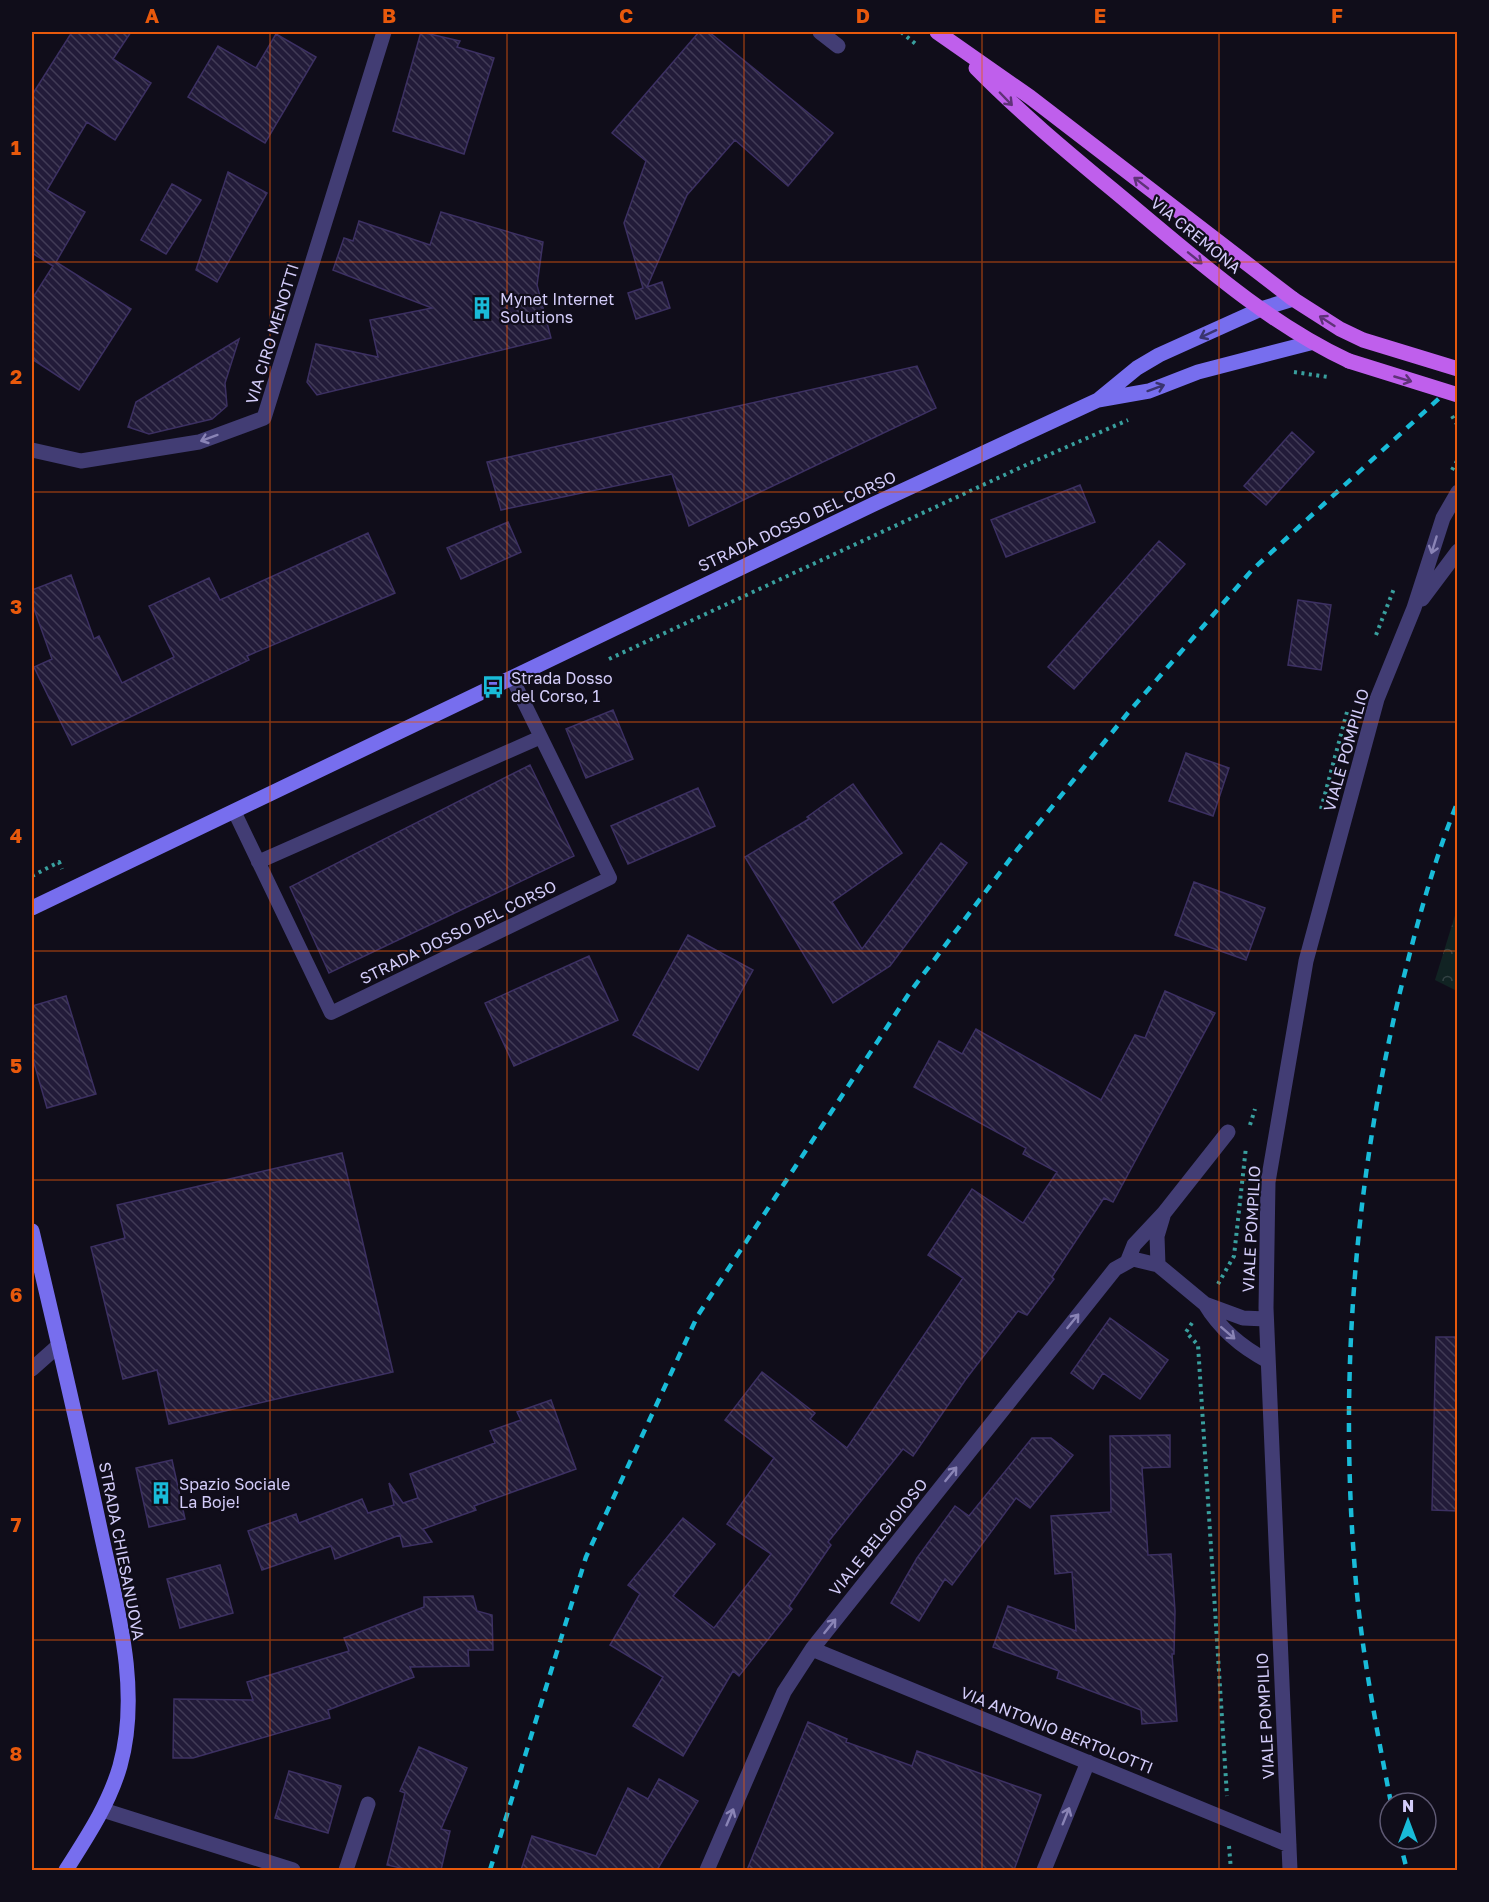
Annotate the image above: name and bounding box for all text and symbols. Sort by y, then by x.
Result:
text: A [145,3,159,27]
text: B [382,3,396,27]
text: C [619,3,633,27]
text: D [856,3,870,27]
text: E [1094,3,1106,27]
text: F [1331,3,1343,27]
one-way arrow [999,91,1014,106]
text: 1 [11,135,21,159]
one-way arrow [1134,177,1150,190]
street label: VIA CREMONA [1147,192,1245,278]
one-way arrow [1187,252,1203,265]
street label: VIA CIRO MENOTTI [241,261,303,407]
place label: Mynet Internet Solutions [500,289,614,327]
building icon: Mynet Internet Solutions [469,295,495,321]
one-way arrow [1319,314,1336,326]
one-way arrow [1199,329,1217,340]
text: 2 [10,364,22,388]
one-way arrow [1393,374,1412,385]
one-way arrow [1146,382,1164,393]
one-way arrow [201,434,219,445]
street label: STRADA DOSSO DEL CORSO [695,466,899,576]
one-way arrow [1428,535,1439,554]
text: 3 [10,594,22,618]
place label: Strada Dosso del Corso, 1 [511,668,613,706]
bus stop icon: Strada Dosso del Corso, 1 [480,674,506,700]
street label: VIALE POMPILIO [1319,686,1373,814]
text: 4 [10,823,22,847]
street label: STRADA DOSSO DEL CORSO [356,876,560,988]
text: 5 [10,1053,22,1077]
street label: VIALE POMPILIO [1238,1165,1264,1293]
text: 6 [10,1282,22,1306]
one-way arrow [1066,1313,1079,1329]
one-way arrow [1220,1326,1235,1340]
street label: STRADA CHIESANUOVA [95,1460,149,1642]
one-way arrow [945,1466,958,1482]
place label: Spazio Sociale La Boje! [179,1474,290,1512]
street label: VIALE BELGIOIOSO [824,1474,932,1600]
building icon: Spazio Sociale La Boje! [148,1480,174,1506]
text: 7 [11,1512,22,1536]
one-way arrow [823,1618,836,1634]
street label: VIALE POMPILIO [1252,1652,1278,1780]
street label: VIA ANTONIO BERTOLOTTI [958,1682,1156,1778]
text: 8 [10,1741,22,1765]
north arrow [1378,1791,1438,1851]
text: N [1402,1796,1414,1816]
one-way arrow [725,1808,736,1826]
one-way arrow [1061,1808,1072,1826]

